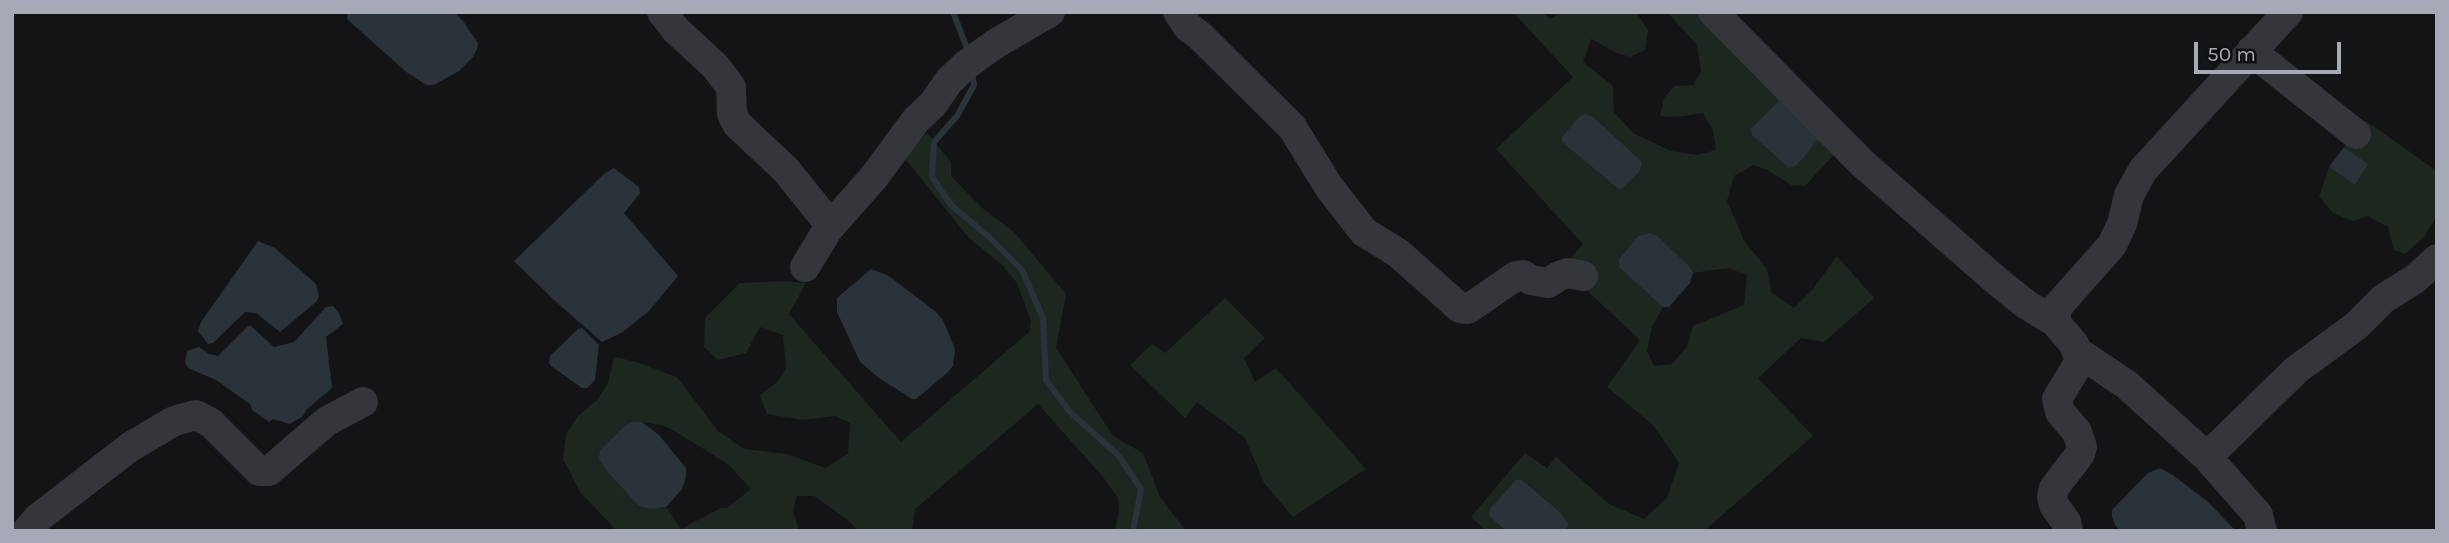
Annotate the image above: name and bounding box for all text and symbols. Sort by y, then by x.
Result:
scale bar [2197,28,2344,72]
text: 50 m [2207,42,2256,66]

